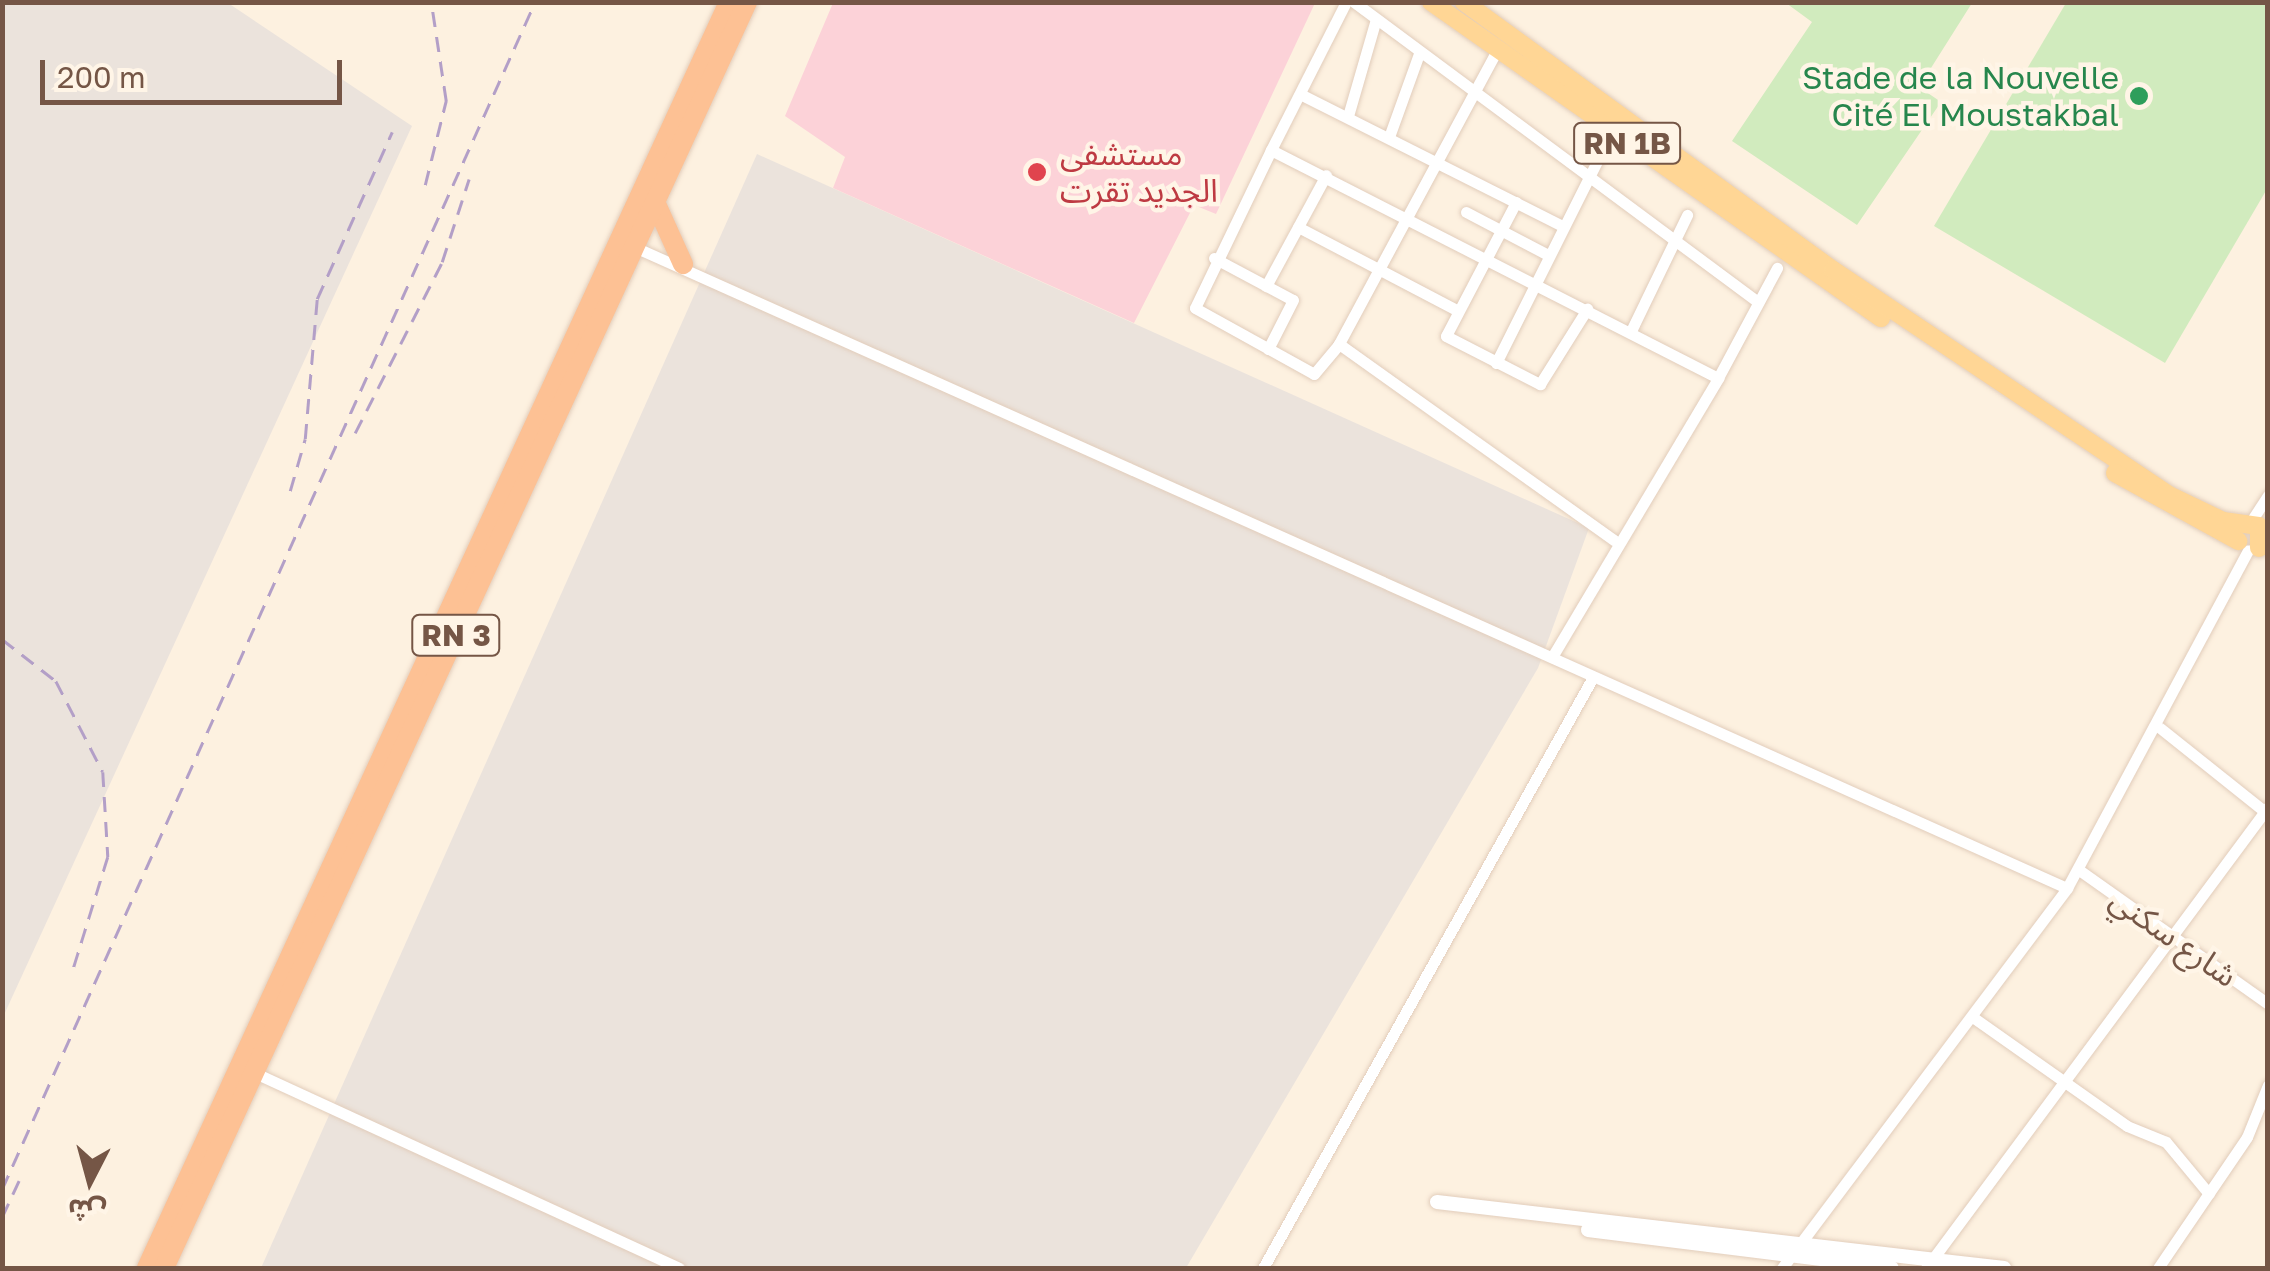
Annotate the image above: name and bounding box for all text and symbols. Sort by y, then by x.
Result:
scale bar [45,40,348,102]
text: 200 m [57,59,146,95]
place label: Stade de la Nouvelle Cité El Moustakbal [1802,59,2119,134]
marker: Stade de la Nouvelle Cité El Moustakbal [2128,85,2150,107]
road number: RN 1B [1572,118,1682,168]
place label: مستشفى الجديد تقرت [1060,135,1218,210]
marker: مستشفى الجديد تقرت [1024,159,1050,185]
road number: RN 3 [411,610,501,660]
street label: شارع سكني [2103,879,2245,995]
north arrow [40,1131,140,1231]
text: ش [66,1193,108,1230]

